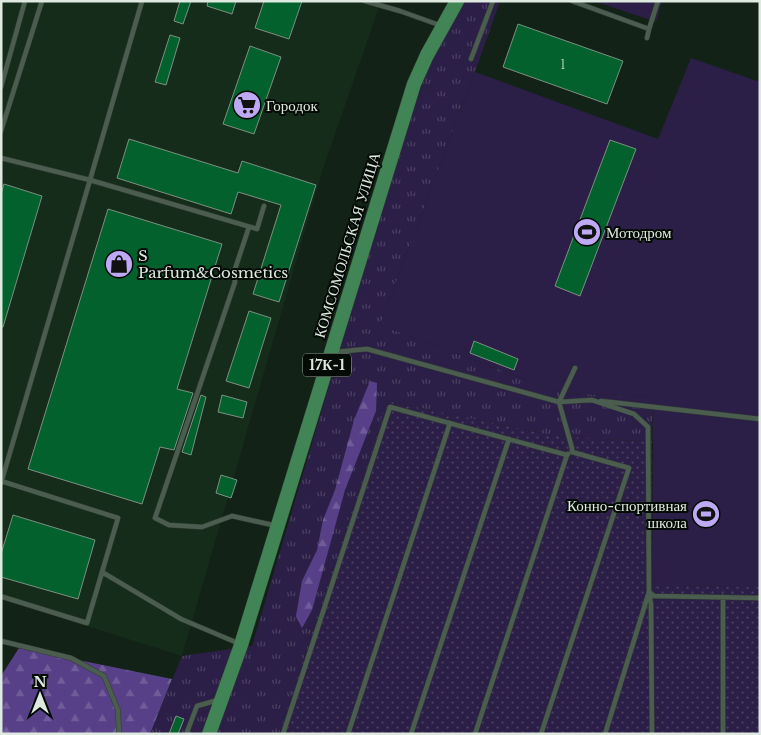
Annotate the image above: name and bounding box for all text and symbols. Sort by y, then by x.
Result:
house number: 1 [560,57,566,72]
supermarket icon: Городок [232,90,262,120]
place label: Городок [266,96,319,115]
street label: КОМСОМОЛЬСКАЯ УЛИЦА [310,150,384,340]
sports icon: Мотодром [572,217,602,247]
place label: Мотодром [606,223,672,242]
place label: S Parfum&Cosmetics [138,246,288,282]
shop icon: S Parfum&Cosmetics [104,249,134,279]
road number: 17К-1 [303,354,351,376]
place label: Конно-спортивная школа [567,496,687,532]
sports icon: Конно-спортивная школа [691,499,721,529]
north arrow [15,670,65,720]
text: N [33,673,47,691]

